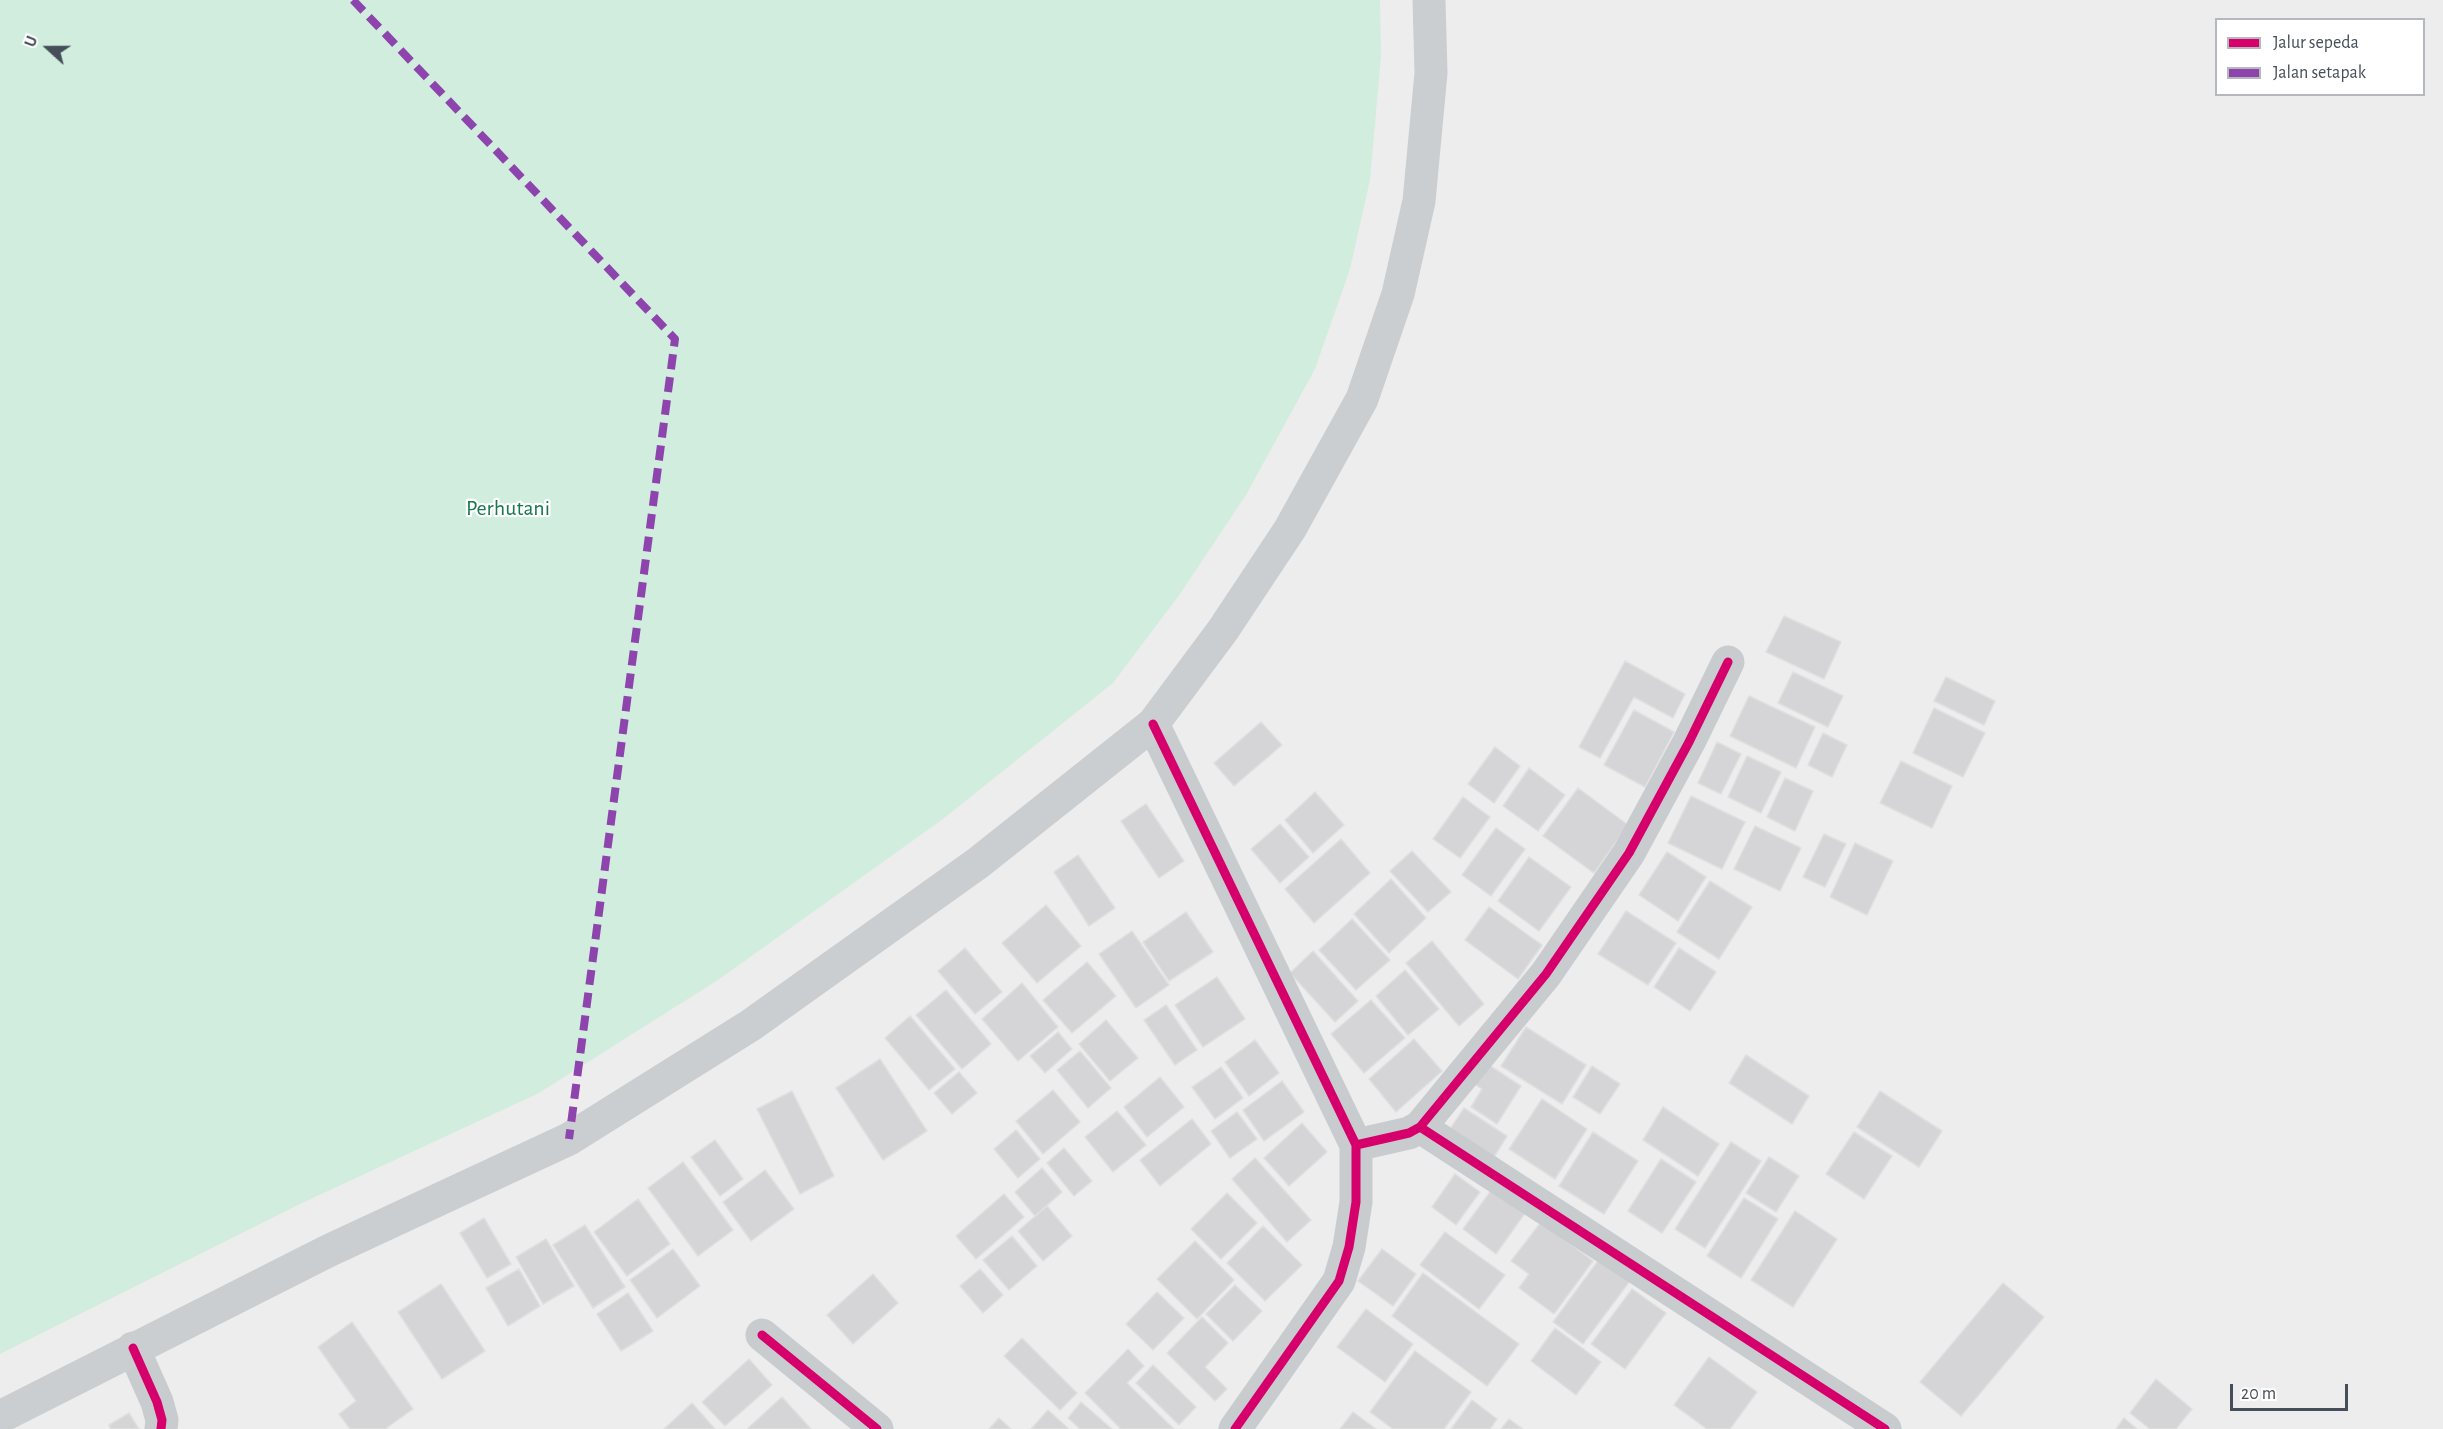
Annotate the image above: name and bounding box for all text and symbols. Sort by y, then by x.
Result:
north arrow [18,18,78,78]
legend [2215,18,2425,96]
text: U [22,34,40,49]
text: Jalur sepeda [2273,34,2359,52]
text: Jalan setapak [2273,64,2366,82]
park label: Perhutani [466,495,550,521]
scale bar [2233,1372,2352,1410]
text: 20 m [2241,1385,2276,1403]

